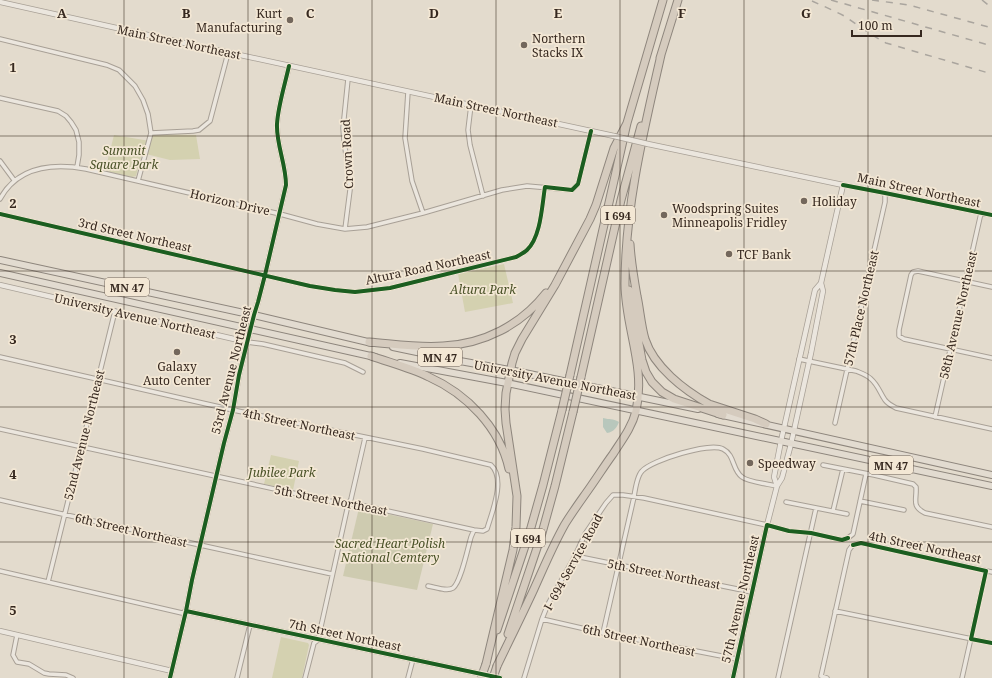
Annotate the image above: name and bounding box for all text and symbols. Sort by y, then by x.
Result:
text: A [57,4,67,22]
text: B [182,4,191,22]
text: C [306,4,315,22]
text: D [429,4,439,22]
text: E [554,4,563,22]
text: F [678,4,686,22]
text: G [801,4,811,22]
place label: Kurt Manufacturing [196,5,283,36]
scale bar [852,12,921,38]
marker: Kurt Manufacturing [285,15,295,25]
text: 100 m [858,17,893,34]
street label: Main Street Northeast [116,21,242,63]
place label: Northern Stacks IX [532,30,586,61]
marker: Northern Stacks IX [519,40,529,50]
text: 1 [9,58,17,76]
street label: Main Street Northeast [433,89,559,131]
street label: Crown Road [337,118,357,189]
park label: Summit Square Park [90,142,159,173]
street label: Main Street Northeast [856,169,982,211]
street label: Horizon Drive [188,185,272,219]
place label: Holiday [812,193,857,210]
text: 2 [9,194,17,212]
marker: Holiday [799,196,809,206]
place label: Woodspring Suites Minneapolis Fridley [672,200,787,231]
road number: I 694 [601,206,635,224]
marker: Woodspring Suites Minneapolis Fridley [659,210,669,220]
street label: 3rd Street Northeast [77,214,193,256]
street label: Altura Road Northeast [364,245,492,289]
place label: TCF Bank [737,246,792,263]
marker: TCF Bank [724,249,734,259]
street label: 57th Place Northeast [839,249,883,367]
street label: 58th Avenue Northeast [935,249,981,381]
road number: MN 47 [105,278,149,296]
park label: Altura Park [449,281,517,298]
street label: University Avenue Northeast [53,289,217,343]
street label: 53rd Avenue Northeast [207,304,255,436]
text: 3 [9,330,17,348]
marker: Galaxy Auto Center [172,347,182,357]
road number: MN 47 [418,348,462,366]
street label: University Avenue Northeast [472,356,638,404]
place label: Galaxy Auto Center [143,358,211,389]
street label: 52nd Avenue Northeast [60,368,108,502]
street label: 4th Street Northeast [241,404,357,444]
place label: Speedway [758,455,816,472]
road number: MN 47 [869,456,913,474]
marker: Speedway [745,458,755,468]
park label: Jubilee Park [246,464,317,481]
text: 4 [9,465,17,483]
street label: 5th Street Northeast [273,481,389,519]
street label: 6th Street Northeast [73,509,189,551]
street label: I- 694 Service Road [539,510,607,613]
street label: 4th Street Northeast [867,527,983,567]
road number: I 694 [511,529,545,547]
street label: 57th Avenue Northeast [717,533,763,665]
park label: Sacred Heart Polish National Cemtery [335,535,445,566]
street label: 5th Street Northeast [606,555,722,593]
text: 5 [9,601,17,619]
street label: 7th Street Northeast [287,615,403,655]
street label: 6th Street Northeast [581,620,697,660]

